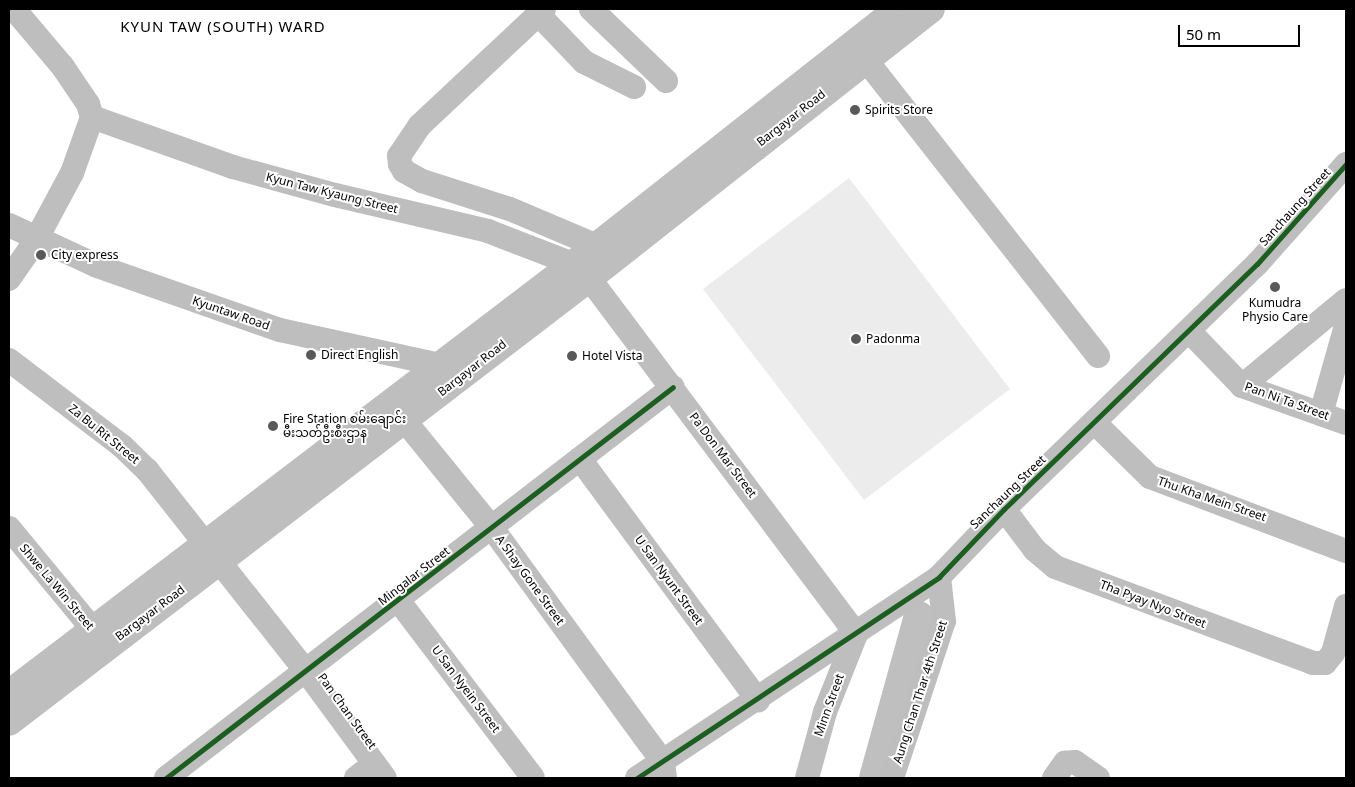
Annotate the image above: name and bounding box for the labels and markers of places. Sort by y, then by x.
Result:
place label: Spirits Store [865,103,933,117]
marker: Spirits Store [849,104,861,116]
place label: City express [51,248,118,262]
marker: City express [35,249,47,261]
marker: Kumudra Physio Care [1268,280,1282,294]
place label: Kumudra Physio Care [1242,296,1308,324]
place label: Padonma [866,332,920,346]
marker: Padonma [850,333,862,345]
place label: Direct English [321,348,398,362]
marker: Direct English [305,349,317,361]
place label: Hotel Vista [582,349,643,363]
marker: Hotel Vista [566,350,578,362]
place label: Fire Station စမ်းချောင်း မီးသတ်ဦးစီးဌာန [283,412,406,440]
marker: Fire Station စမ်းချောင်း မီးသတ်ဦးစီးဌာန [267,420,279,432]

